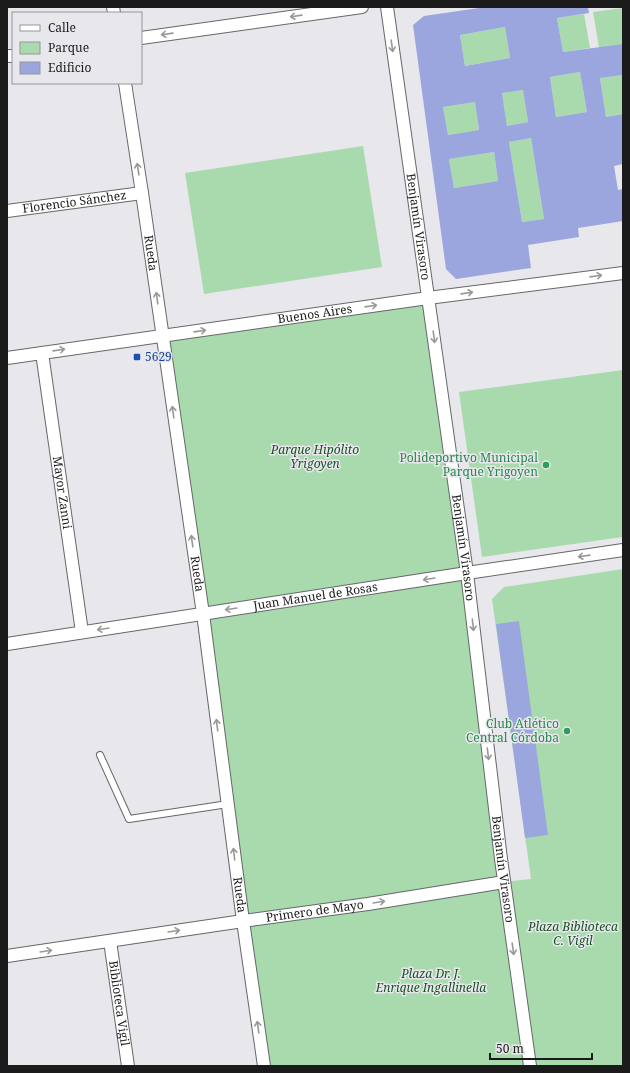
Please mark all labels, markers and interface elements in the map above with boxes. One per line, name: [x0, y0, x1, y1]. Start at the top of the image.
legend: [12, 12, 142, 84]
one-way arrow: [290, 12, 303, 20]
text: Calle: [48, 19, 76, 36]
one-way arrow: [161, 30, 174, 38]
text: Parque: [48, 39, 89, 56]
one-way arrow: [388, 39, 396, 52]
text: Edificio: [48, 59, 91, 76]
one-way arrow: [134, 163, 142, 176]
street label: Benjamín Virasoro: [403, 172, 435, 281]
street label: Florencio Sánchez: [21, 186, 127, 217]
street label: Rueda: [140, 234, 162, 272]
one-way arrow: [589, 272, 602, 280]
one-way arrow: [460, 289, 473, 297]
one-way arrow: [153, 292, 161, 305]
street label: Buenos Aires: [277, 300, 353, 327]
one-way arrow: [364, 302, 377, 310]
one-way arrow: [194, 327, 207, 335]
one-way arrow: [430, 330, 438, 343]
one-way arrow: [53, 346, 66, 354]
place label: 5629: [145, 348, 172, 365]
marker: 5629: [132, 352, 142, 362]
one-way arrow: [169, 406, 177, 419]
park label: Parque Hipólito Yrigoyen: [270, 441, 359, 472]
place label: Polideportivo Municipal Parque Yrigoyen: [399, 449, 538, 480]
street label: Mayor Zanni: [49, 455, 76, 530]
marker: Polideportivo Municipal Parque Yrigoyen: [541, 460, 551, 470]
street label: Benjamín Virasoro: [448, 493, 479, 602]
one-way arrow: [188, 535, 196, 548]
one-way arrow: [578, 552, 591, 560]
street label: Rueda: [187, 555, 209, 593]
one-way arrow: [423, 575, 436, 583]
street label: Juan Manuel de Rosas: [251, 578, 379, 614]
one-way arrow: [225, 605, 238, 613]
one-way arrow: [470, 618, 477, 631]
one-way arrow: [97, 625, 110, 633]
place label: Club Atlético Central Córdoba: [466, 715, 559, 746]
one-way arrow: [213, 719, 221, 732]
marker: Club Atlético Central Córdoba: [562, 726, 572, 736]
one-way arrow: [485, 747, 492, 760]
street label: Benjamín Virasoro: [488, 815, 519, 924]
one-way arrow: [230, 848, 238, 861]
street label: Rueda: [229, 876, 251, 914]
street label: Primero de Mayo: [265, 896, 365, 926]
one-way arrow: [372, 898, 385, 906]
park label: Plaza Biblioteca C. Vigil: [527, 918, 618, 949]
one-way arrow: [167, 927, 180, 935]
one-way arrow: [509, 942, 517, 955]
one-way arrow: [39, 947, 52, 955]
street label: Biblioteca Vigil: [105, 959, 134, 1047]
park label: Plaza Dr. J. Enrique Ingallinella: [375, 965, 486, 996]
one-way arrow: [254, 1021, 262, 1034]
scale bar: [490, 1035, 592, 1061]
text: 50 m: [496, 1040, 524, 1057]

